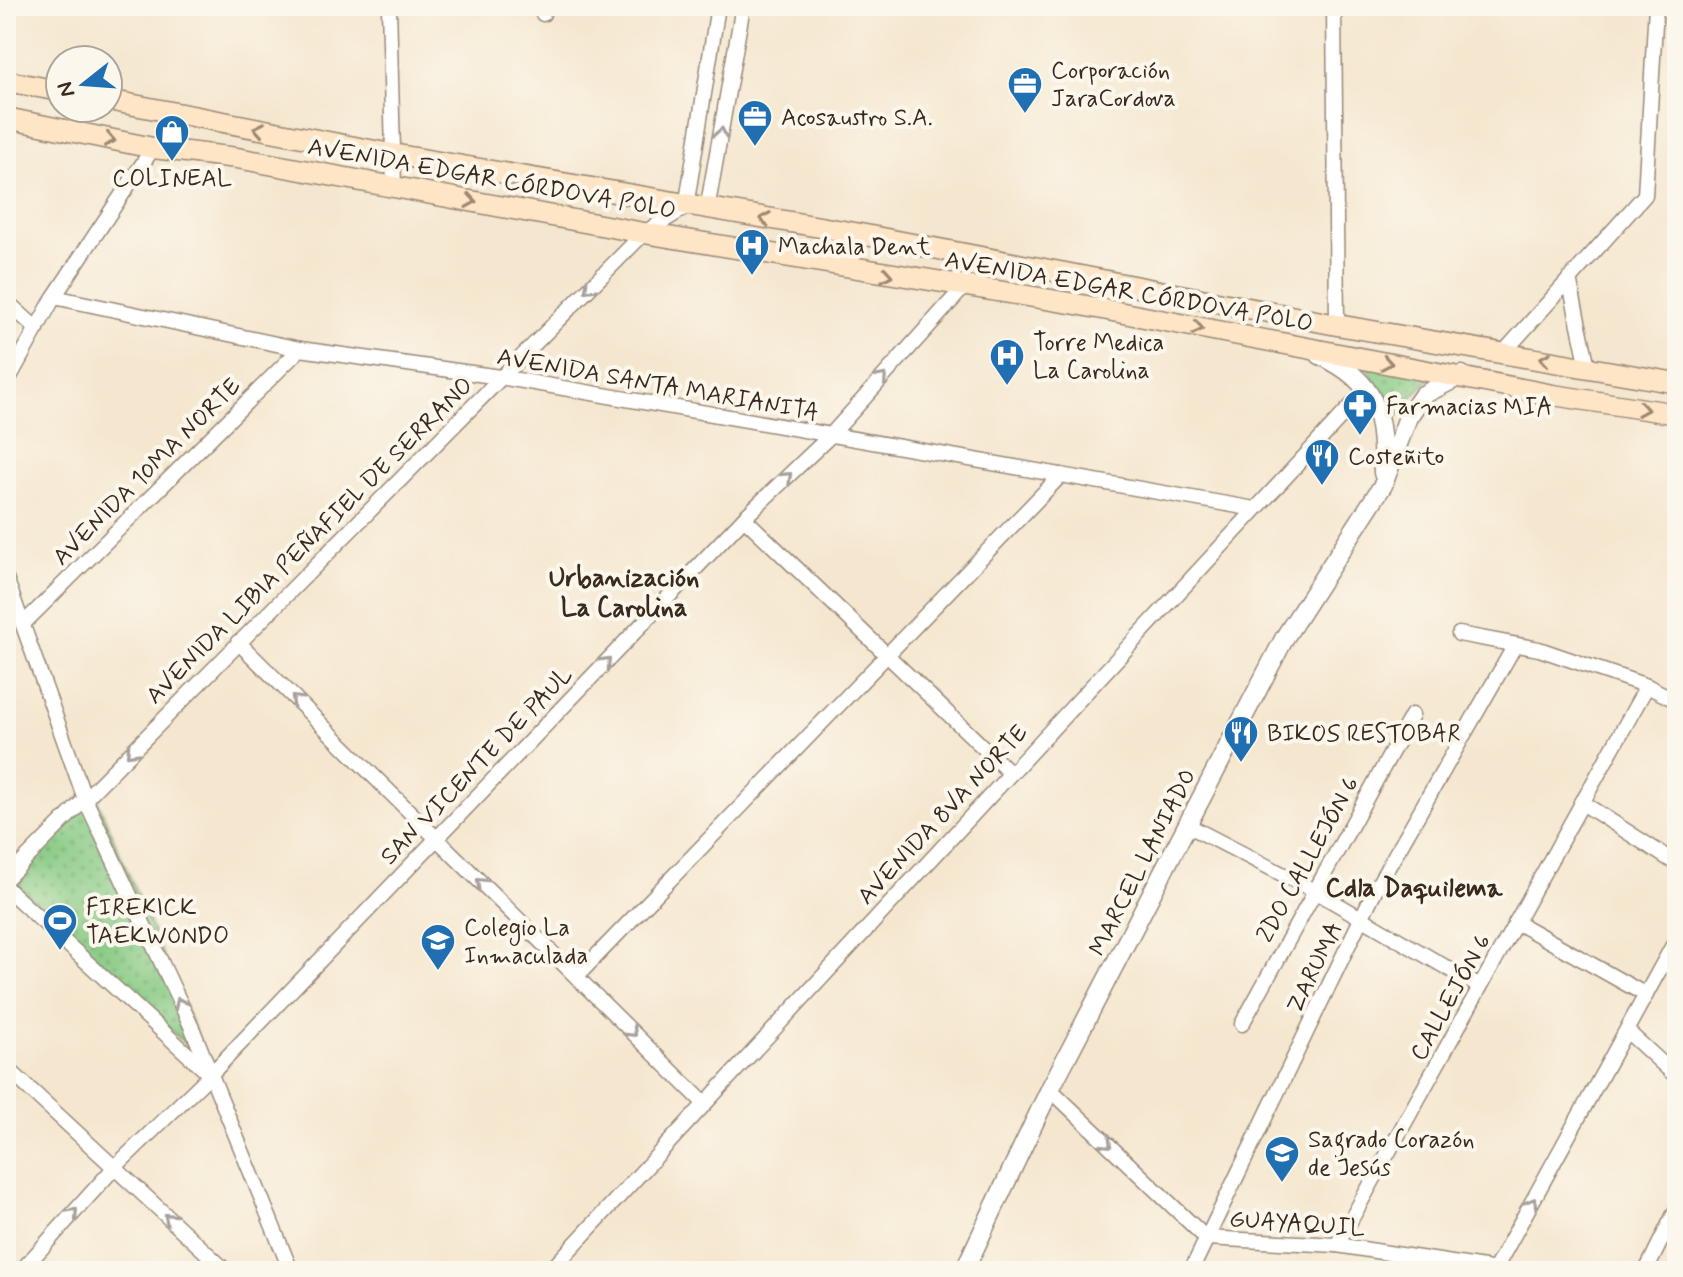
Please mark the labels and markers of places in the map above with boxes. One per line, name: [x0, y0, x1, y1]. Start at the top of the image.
place label: Corporación JaraCordova: [1051, 56, 1176, 115]
office icon: Corporación JaraCordova: [1006, 65, 1044, 115]
office icon: Acosaustro S.A.: [736, 98, 774, 148]
place label: Acosaustro S.A.: [781, 103, 933, 134]
shop icon: COLINEAL: [153, 113, 191, 163]
place label: COLINEAL: [112, 164, 232, 195]
hospital icon: Machala Dent: [733, 227, 771, 277]
place label: Machala Dent: [778, 232, 931, 263]
place label: Torre Medica La Carolina: [1033, 328, 1164, 387]
hospital icon: Torre Medica La Carolina: [988, 337, 1026, 387]
pharmacy icon: Farmacias MIA: [1341, 387, 1379, 437]
place label: Farmacias MIA: [1386, 392, 1553, 423]
restaurant icon: Costeñito: [1303, 437, 1341, 487]
place label: Costeñito: [1348, 442, 1444, 473]
restaurant icon: BIKOS RESTOBAR: [1222, 714, 1260, 764]
place label: BIKOS RESTOBAR: [1267, 719, 1460, 750]
place label: FIREKICK TAEKWONDO: [86, 893, 229, 952]
sports icon: FIREKICK TAEKWONDO: [41, 902, 79, 952]
place label: Colegio La Inmaculada: [464, 913, 588, 972]
school or university icon: Colegio La Inmaculada: [419, 922, 457, 972]
place label: Sagrado Corazón de Jesús: [1308, 1125, 1475, 1184]
school or university icon: Sagrado Corazón de Jesús: [1263, 1134, 1301, 1184]

